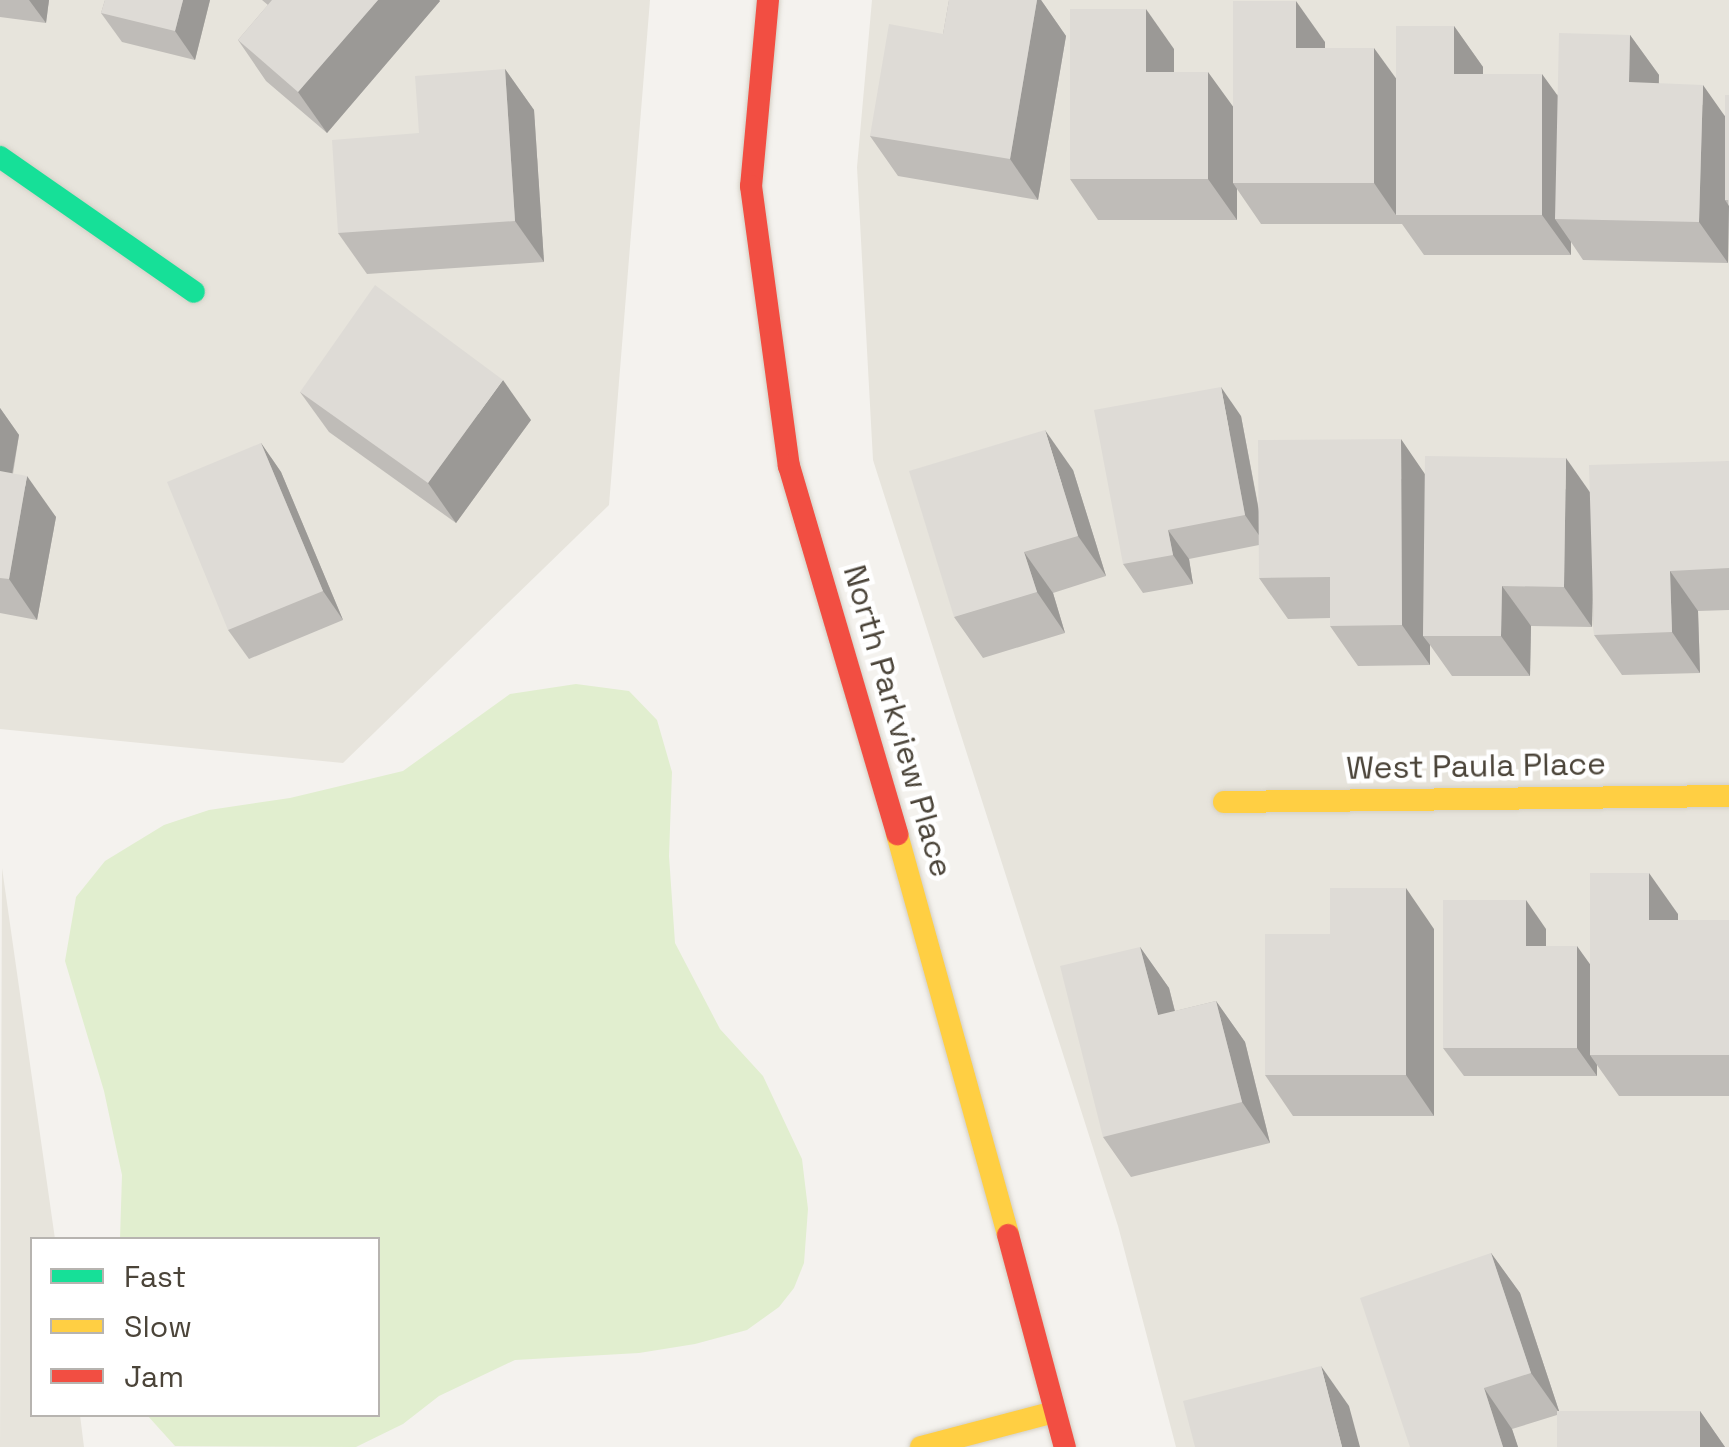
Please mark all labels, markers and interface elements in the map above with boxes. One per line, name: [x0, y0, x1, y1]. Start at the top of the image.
street label: North Parkview Place: [835, 561, 961, 881]
street label: West Paula Place: [1346, 745, 1606, 787]
legend: [30, 1237, 380, 1417]
text: Fast: [124, 1257, 186, 1296]
text: Slow: [124, 1307, 192, 1346]
text: Jam: [124, 1357, 184, 1396]

